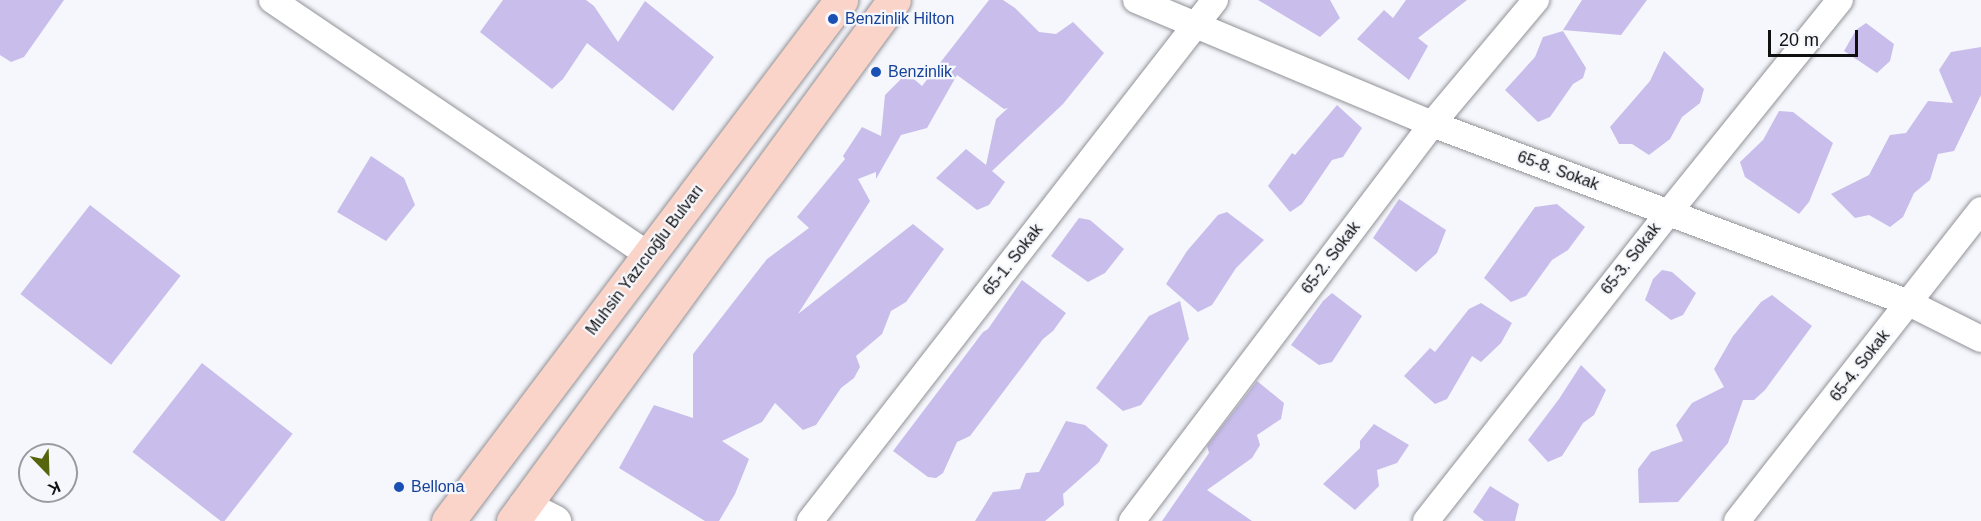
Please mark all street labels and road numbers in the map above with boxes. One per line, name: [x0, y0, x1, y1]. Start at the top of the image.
street label: 65-8. Sokak: [1515, 147, 1601, 195]
street label: Muhsin Yazıcıoğlu Bulvarı: [582, 181, 708, 339]
street label: 65-2. Sokak: [1298, 218, 1364, 298]
street label: 65-3. Sokak: [1597, 219, 1665, 299]
street label: 65-1. Sokak: [979, 220, 1047, 300]
street label: 65-4. Sokak: [1826, 326, 1894, 406]

